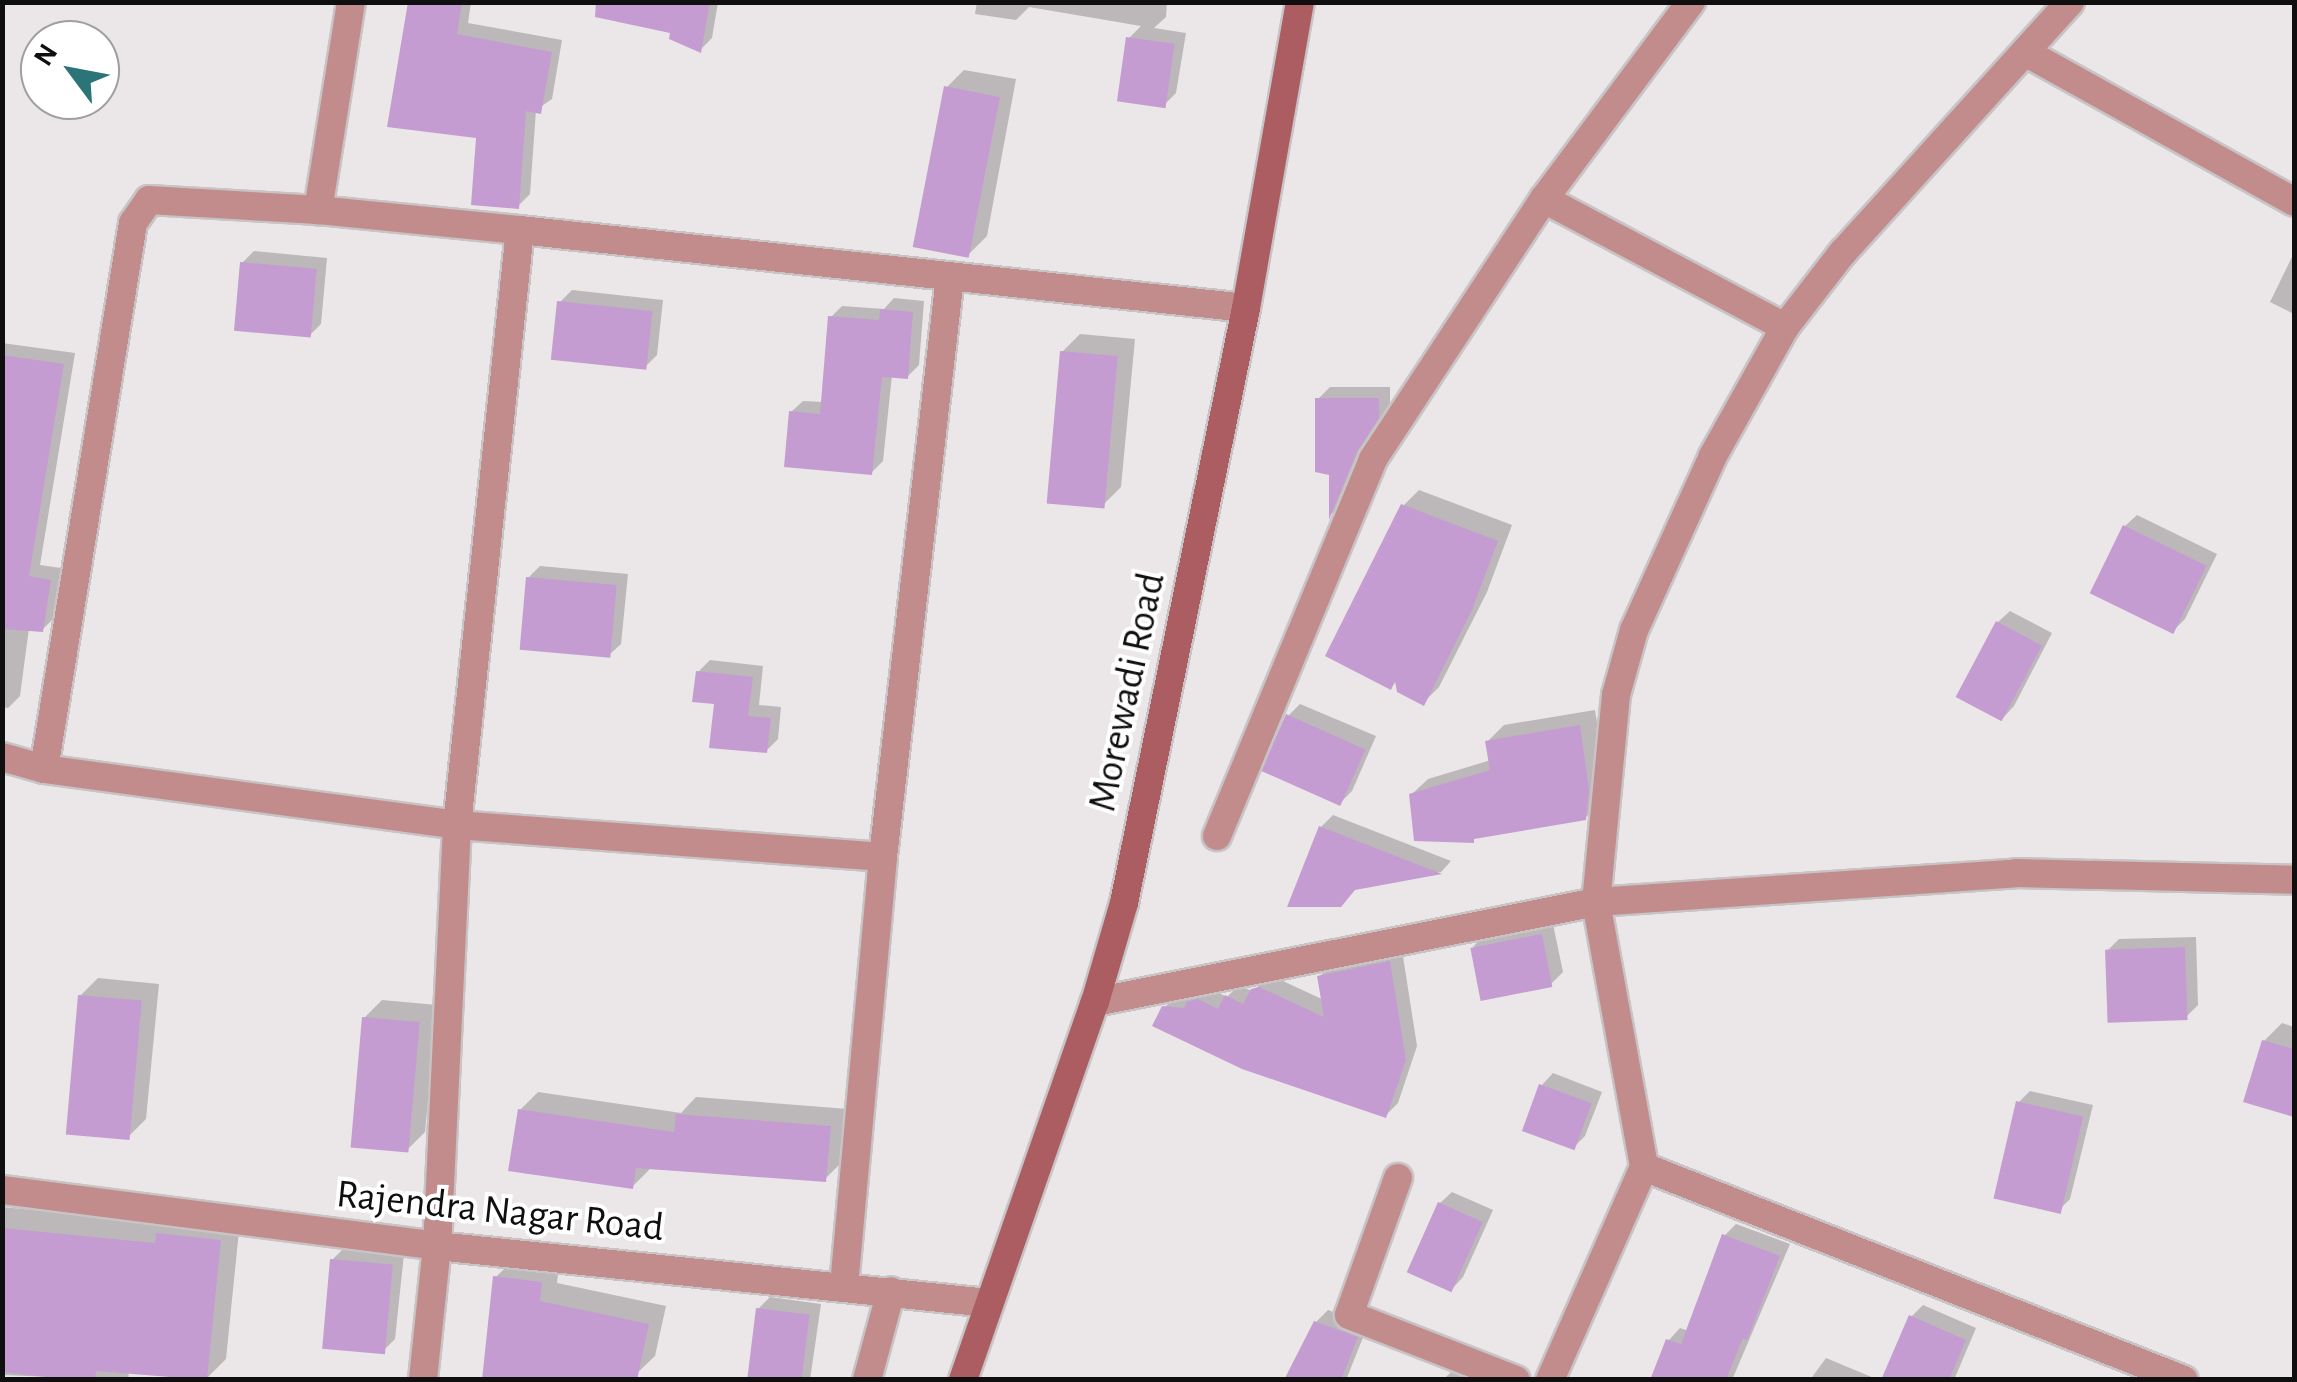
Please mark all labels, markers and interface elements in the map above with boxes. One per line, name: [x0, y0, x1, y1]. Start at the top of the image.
north arrow: [20, 20, 120, 120]
text: N: [29, 39, 63, 71]
street label: Morewadi Road: [1078, 568, 1176, 816]
street label: Rajendra Nagar Road: [334, 1170, 666, 1252]

